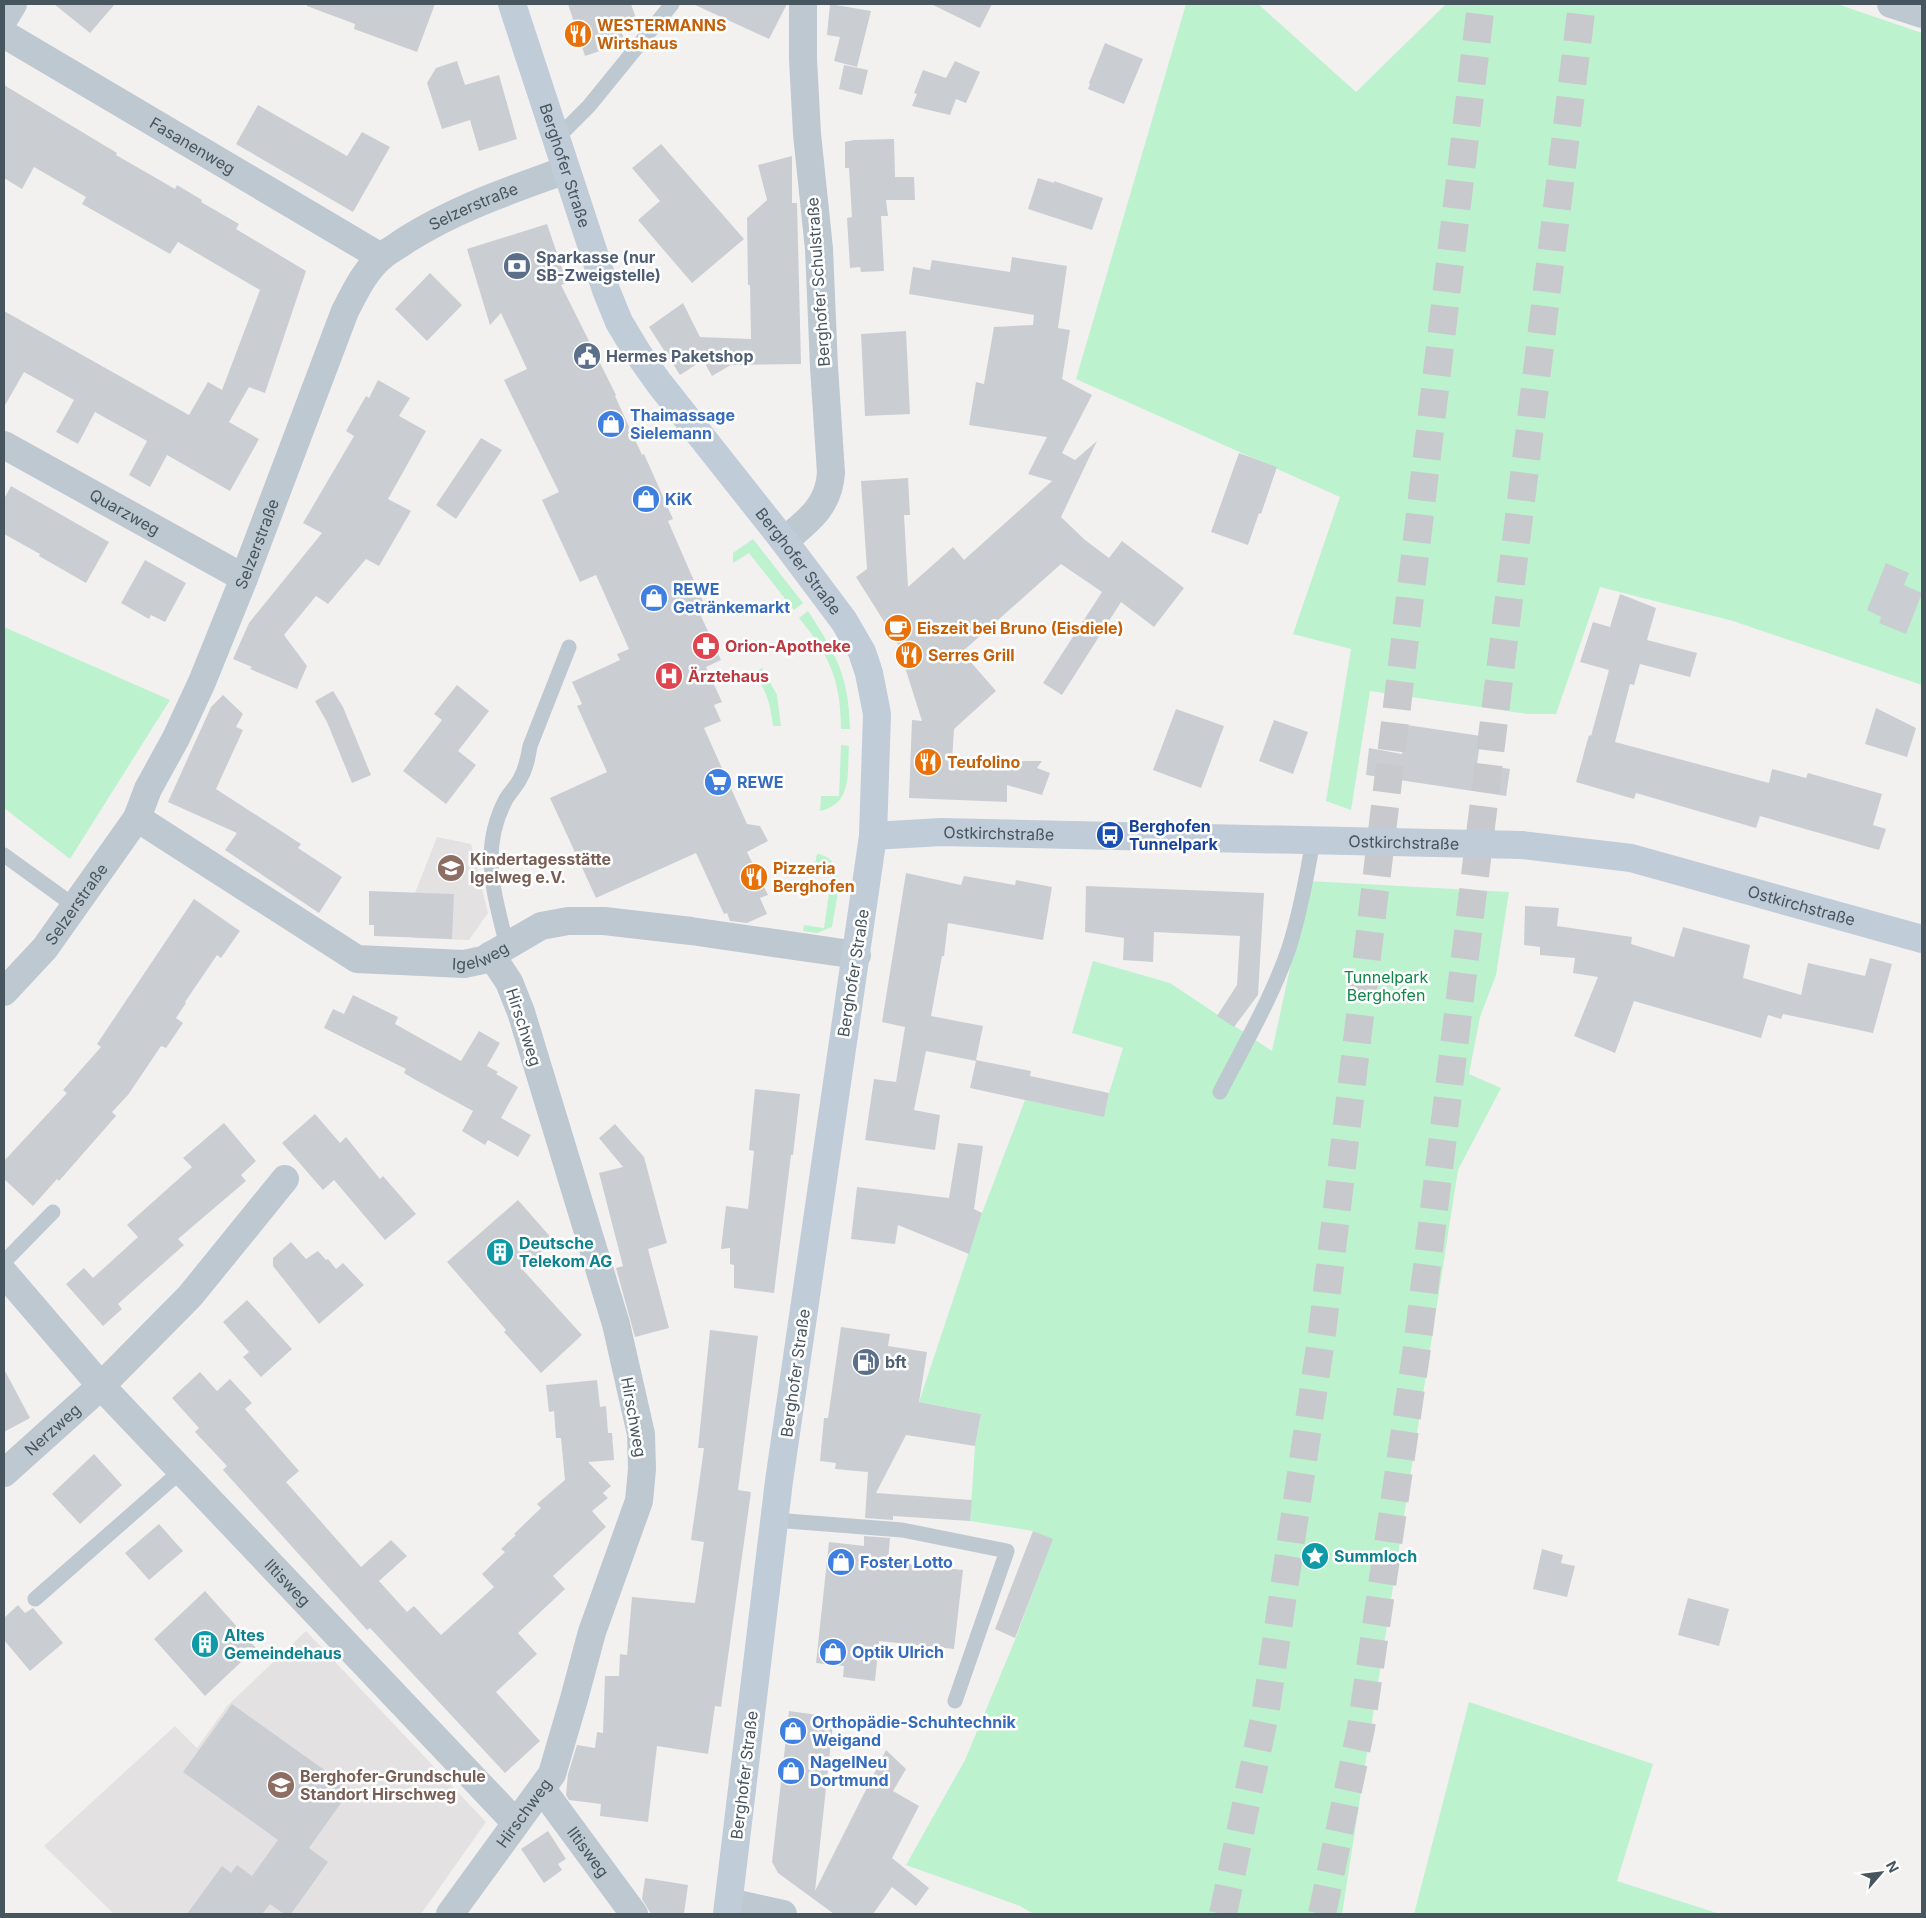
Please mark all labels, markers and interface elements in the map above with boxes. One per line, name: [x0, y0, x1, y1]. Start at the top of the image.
place label: WESTERMANNS Wirtshaus: [597, 15, 726, 53]
restaurant icon: WESTERMANNS Wirtshaus: [563, 19, 593, 49]
street label: Berghofer Straße: [535, 101, 595, 230]
street label: Fasanenweg: [146, 113, 239, 178]
street label: Selzerstraße: [425, 178, 521, 235]
street label: Berghofer Schulstraße: [802, 197, 834, 367]
place label: Sparkasse (nur SB-Zweigstelle): [536, 247, 661, 285]
bank icon: Sparkasse (nur SB-Zweigstelle): [502, 251, 532, 281]
public building icon: Hermes Paketshop: [572, 341, 602, 371]
place label: Hermes Paketshop: [606, 346, 753, 366]
place label: Thaimassage Sielemann: [630, 405, 735, 443]
shop icon: Thaimassage Sielemann: [596, 409, 626, 439]
street label: Quarzweg: [86, 484, 163, 539]
shop icon: KiK: [631, 484, 661, 514]
place label: KiK: [665, 489, 693, 509]
street label: Selzerstraße: [231, 496, 283, 592]
street label: Berghofer Straße: [751, 504, 846, 619]
place label: REWE Getränkemarkt: [673, 579, 790, 617]
shop icon: REWE Getränkemarkt: [639, 583, 669, 613]
cafe icon: Eiszeit bei Bruno (Eisdiele): [883, 613, 913, 643]
place label: Eiszeit bei Bruno (Eisdiele): [917, 618, 1123, 638]
pharmacy icon: Orion-Apotheke: [691, 631, 721, 661]
place label: Orion-Apotheke: [725, 636, 851, 656]
restaurant icon: Serres Grill: [894, 640, 924, 670]
place label: Serres Grill: [928, 645, 1015, 665]
hospital icon: Ärztehaus: [654, 661, 684, 691]
place label: Ärztehaus: [688, 666, 769, 686]
restaurant icon: Teufolino: [913, 747, 943, 777]
place label: Teufolino: [947, 752, 1020, 772]
supermarket icon: REWE: [703, 767, 733, 797]
place label: REWE: [737, 772, 784, 792]
place label: Berghofen Tunnelpark: [1129, 816, 1219, 854]
bus stop icon: Berghofen Tunnelpark: [1095, 820, 1125, 850]
street label: Ostkirchstraße: [943, 822, 1054, 845]
street label: Ostkirchstraße: [1348, 831, 1459, 854]
place label: Kindertagesstätte Igelweg e.V.: [470, 849, 611, 887]
school or university icon: Kindertagesstätte Igelweg e.V.: [436, 853, 466, 883]
place label: Pizzeria Berghofen: [773, 858, 855, 896]
street label: Selzerstraße: [40, 859, 112, 949]
restaurant icon: Pizzeria Berghofen: [739, 862, 769, 892]
street label: Ostkirchstraße: [1745, 881, 1858, 930]
street label: Berghofer Straße: [833, 908, 873, 1038]
street label: Igelweg: [451, 937, 512, 974]
park label: Tunnelpark Berghofen: [1344, 967, 1429, 1005]
street label: Hirschweg: [502, 985, 546, 1069]
place label: Deutsche Telekom AG: [519, 1233, 612, 1271]
building icon: Deutsche Telekom AG: [485, 1237, 515, 1267]
street label: Berghofer Straße: [776, 1308, 814, 1438]
fuel station icon: bft: [851, 1347, 881, 1377]
place label: bft: [885, 1352, 907, 1372]
street label: Hirschweg: [617, 1375, 651, 1459]
street label: Nerzweg: [20, 1399, 84, 1460]
place icon: Summloch: [1300, 1541, 1330, 1571]
place label: Summloch: [1334, 1546, 1417, 1566]
shop icon: Foster Lotto: [826, 1547, 856, 1577]
place label: Foster Lotto: [860, 1552, 953, 1572]
street label: Iltisweg: [260, 1555, 315, 1610]
place label: Altes Gemeindehaus: [224, 1625, 342, 1663]
building icon: Altes Gemeindehaus: [190, 1629, 220, 1659]
shop icon: Optik Ulrich: [818, 1637, 848, 1667]
place label: Optik Ulrich: [852, 1642, 944, 1662]
street label: Berghofer Straße: [726, 1710, 762, 1840]
place label: Orthopädie-Schuhtechnik Weigand: [812, 1712, 1016, 1750]
shop icon: Orthopädie-Schuhtechnik Weigand: [778, 1716, 808, 1746]
place label: NagelNeu Dortmund: [810, 1752, 889, 1790]
shop icon: NagelNeu Dortmund: [776, 1756, 806, 1786]
place label: Berghofer-Grundschule Standort Hirschweg: [300, 1766, 486, 1804]
school or university icon: Berghofer-Grundschule Standort Hirschweg: [266, 1770, 296, 1800]
street label: Hirschweg: [492, 1774, 555, 1852]
street label: Iltisweg: [563, 1823, 613, 1881]
north arrow: [1856, 1848, 1906, 1898]
text: N: [1883, 1858, 1903, 1875]

